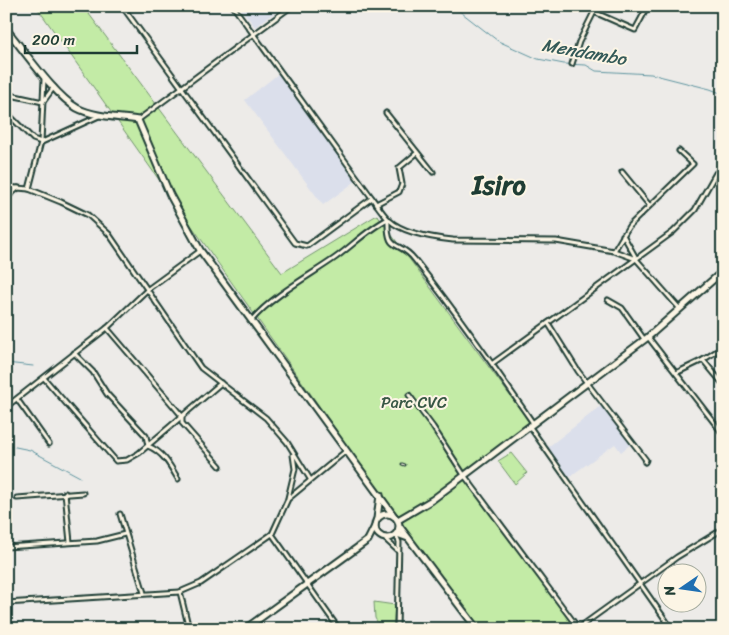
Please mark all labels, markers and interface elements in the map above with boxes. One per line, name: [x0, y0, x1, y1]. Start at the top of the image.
scale bar: [25, 22, 138, 54]
text: 200 m: [32, 27, 76, 53]
water label: Mendambo: [539, 29, 630, 75]
district label: Isiro: [470, 162, 526, 208]
park label: Parc CVC: [381, 388, 447, 417]
north arrow: [656, 562, 706, 612]
text: N: [656, 583, 683, 599]

